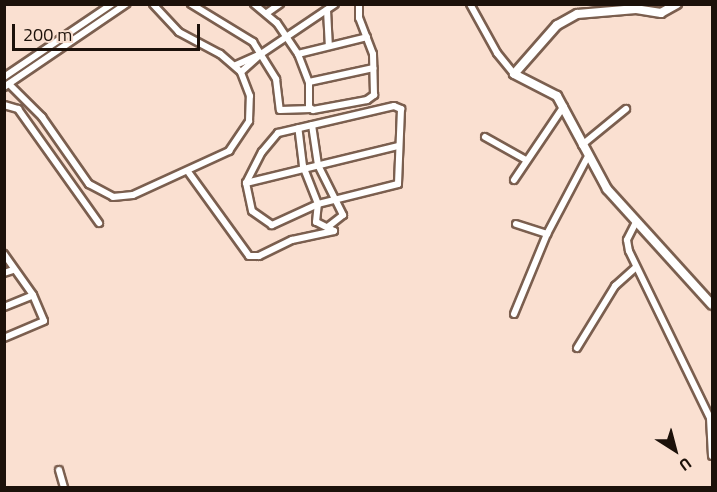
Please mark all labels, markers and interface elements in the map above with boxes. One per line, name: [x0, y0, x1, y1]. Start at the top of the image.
scale bar: [15, 12, 202, 50]
text: 200 m: [23, 21, 72, 48]
north arrow: [645, 420, 705, 480]
text: U: [674, 452, 697, 477]

